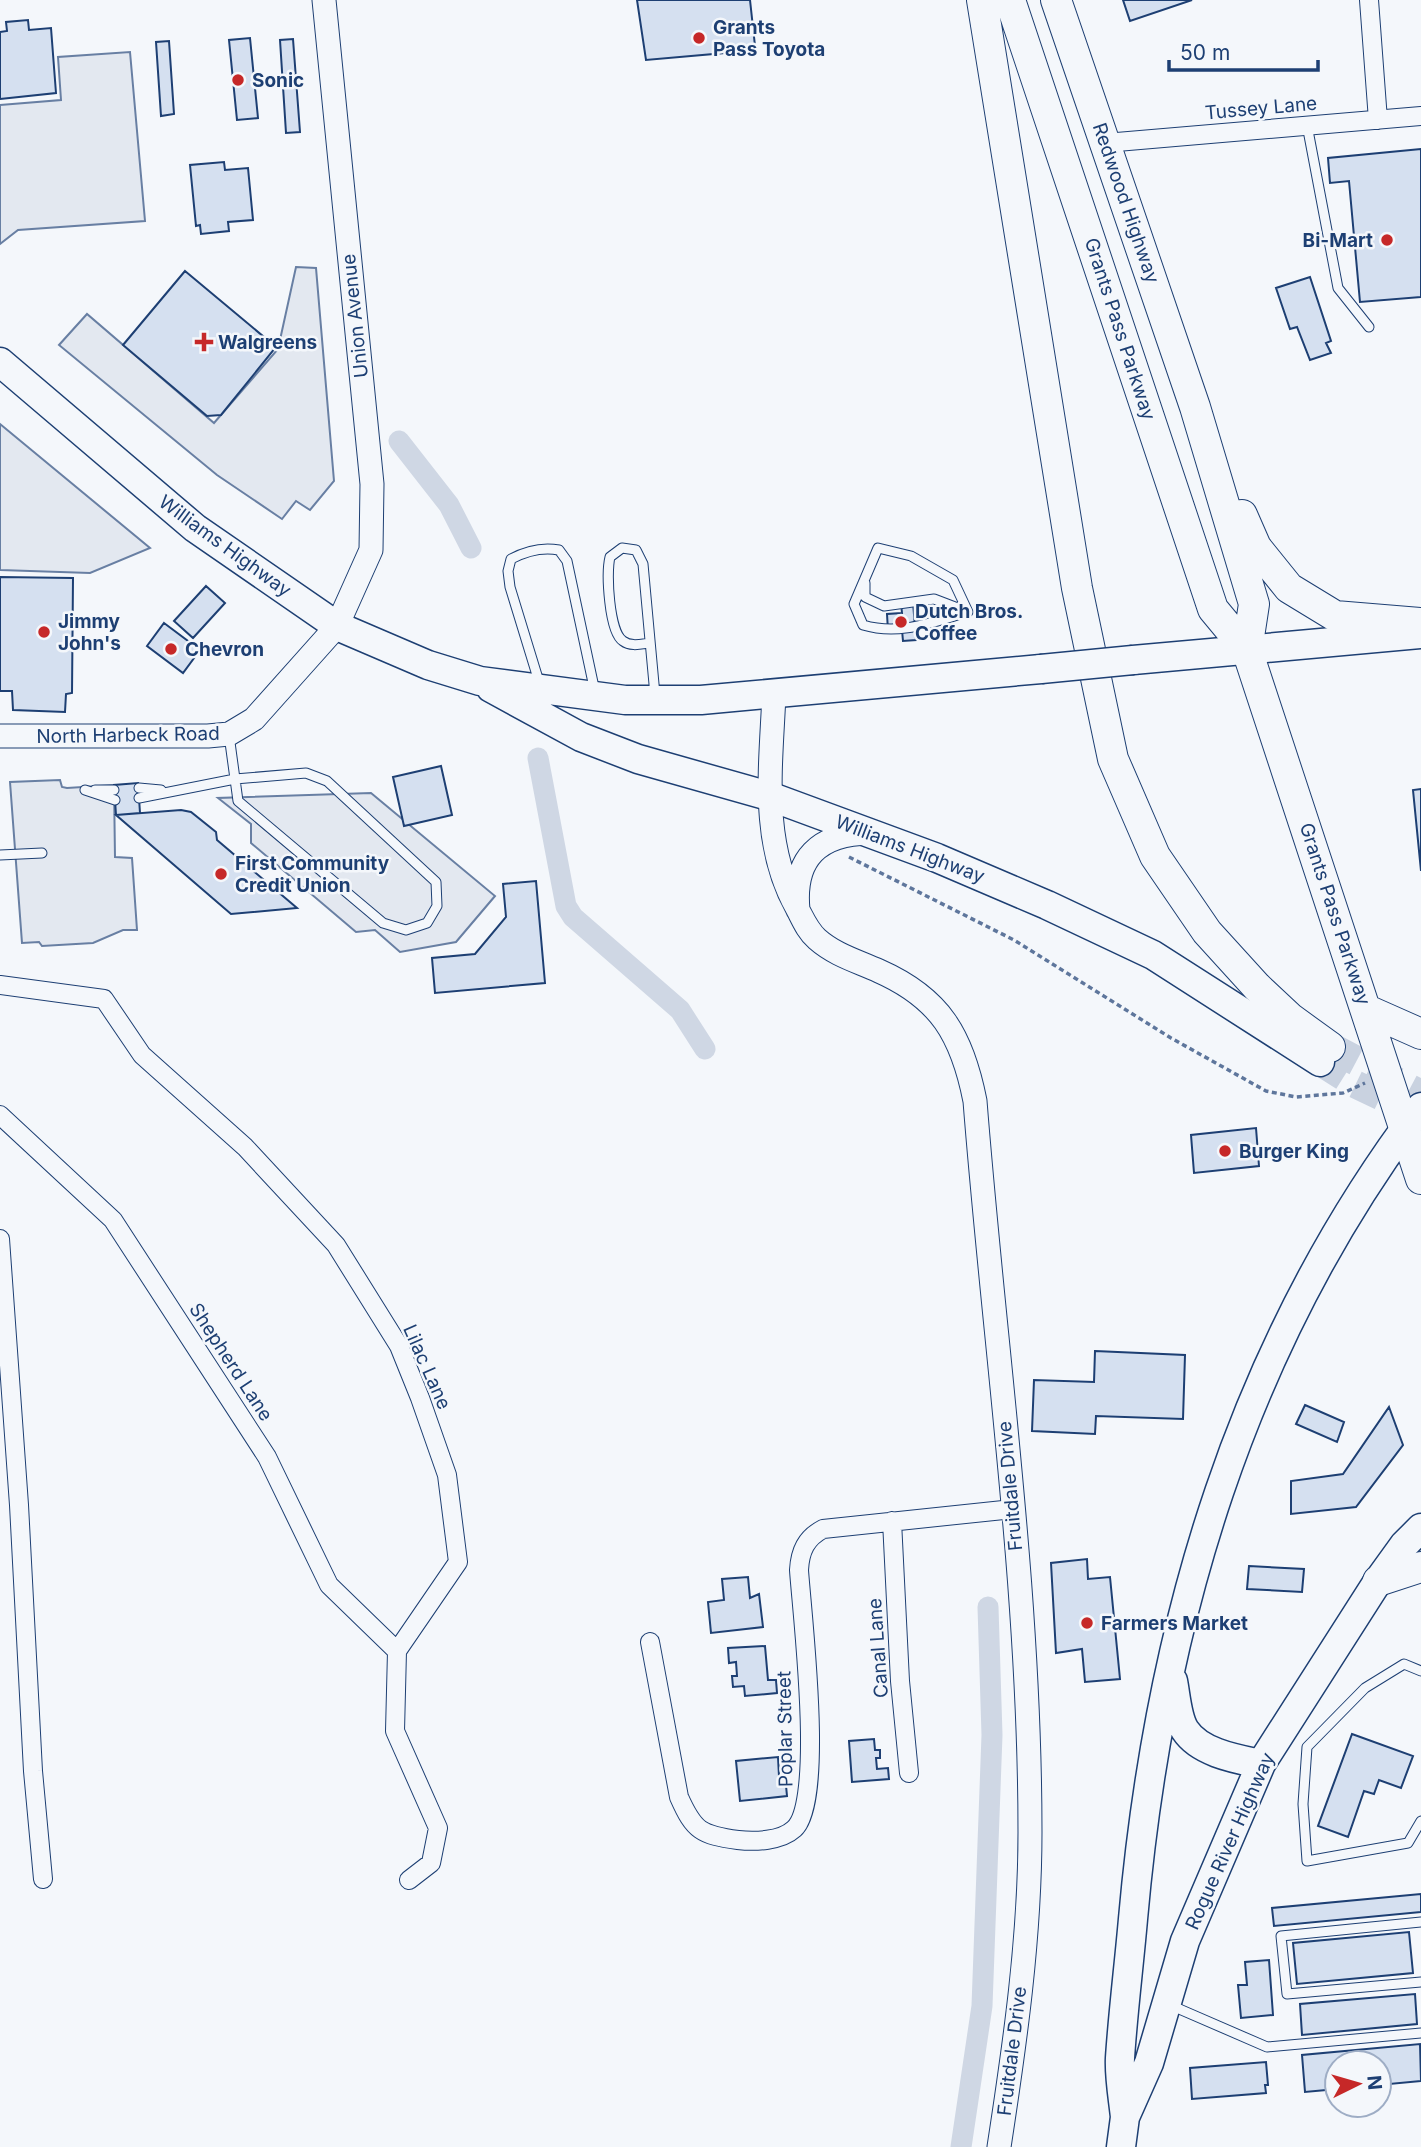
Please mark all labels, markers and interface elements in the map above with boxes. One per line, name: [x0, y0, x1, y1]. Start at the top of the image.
place label: Grants Pass Toyota: [713, 16, 825, 61]
scale bar: [1169, 28, 1318, 72]
marker: Grants Pass Toyota: [691, 30, 707, 46]
text: 50 m: [1180, 40, 1230, 65]
place label: Sonic: [252, 69, 304, 92]
marker: Sonic: [230, 72, 246, 88]
street label: Tussey Lane: [1204, 92, 1318, 124]
street label: Redwood Highway: [1088, 120, 1164, 286]
place label: Bi-Mart: [1303, 229, 1373, 252]
marker: Bi-Mart: [1379, 232, 1395, 248]
street label: Grants Pass Parkway: [1080, 235, 1160, 423]
street label: Union Avenue: [337, 253, 373, 379]
place label: Walgreens: [218, 331, 317, 354]
marker: Walgreens: [196, 334, 212, 350]
street label: Williams Highway: [154, 490, 296, 602]
place label: Dutch Bros. Coffee: [915, 600, 1023, 645]
place label: Jimmy John's: [58, 610, 121, 655]
marker: Dutch Bros. Coffee: [893, 614, 909, 630]
marker: Jimmy John's: [36, 624, 52, 640]
place label: Chevron: [185, 638, 264, 661]
marker: Chevron: [163, 641, 179, 657]
street label: North Harbeck Road: [36, 722, 220, 748]
street label: Williams Highway: [832, 810, 988, 888]
street label: Grants Pass Parkway: [1295, 820, 1375, 1008]
place label: First Community Credit Union: [235, 852, 390, 897]
marker: First Community Credit Union: [213, 866, 229, 882]
place label: Burger King: [1239, 1140, 1349, 1163]
marker: Burger King: [1217, 1143, 1233, 1159]
street label: Shepherd Lane: [184, 1299, 278, 1425]
street label: Lilac Lane: [398, 1321, 456, 1413]
street label: Fruitdale Drive: [993, 1420, 1027, 1552]
street label: Canal Lane: [863, 1597, 893, 1699]
place label: Farmers Market: [1101, 1612, 1248, 1635]
marker: Farmers Market: [1079, 1615, 1095, 1631]
street label: Poplar Street: [772, 1671, 798, 1787]
street label: Rogue River Highway: [1181, 1749, 1280, 1933]
street label: Fruitdale Drive: [993, 1985, 1031, 2117]
north arrow: [1323, 2049, 1393, 2119]
text: N: [1362, 2074, 1387, 2091]

